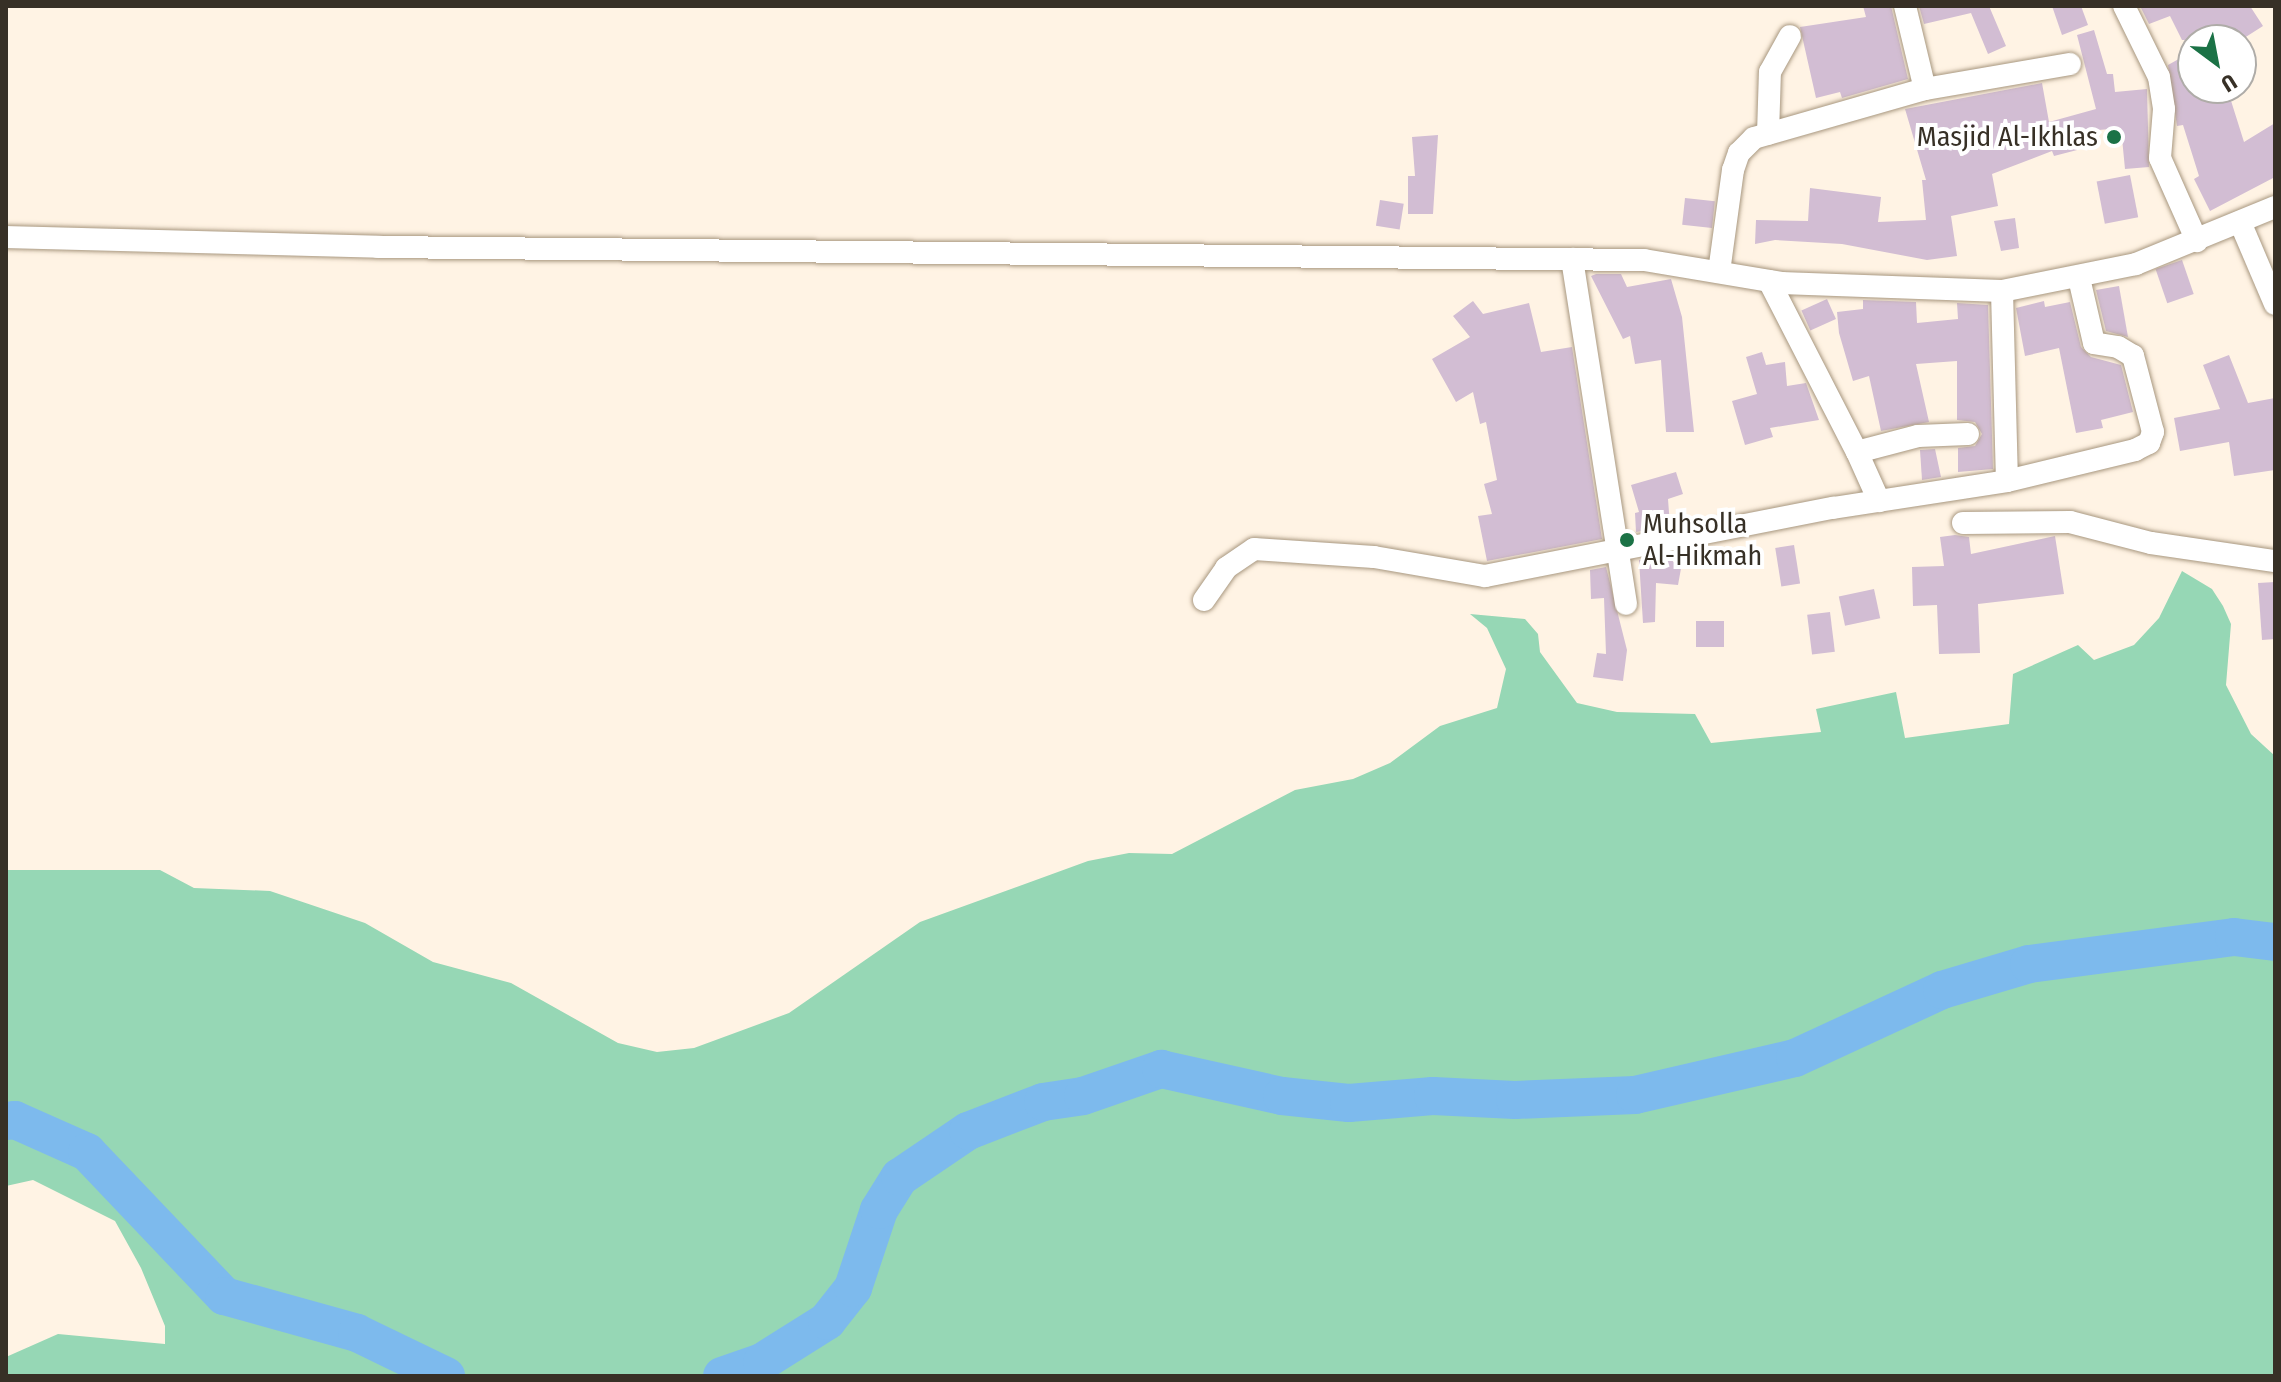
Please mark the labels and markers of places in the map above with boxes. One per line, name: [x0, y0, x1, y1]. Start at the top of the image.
place label: Masjid Al-Ikhlas: [1917, 120, 2098, 154]
marker: Masjid Al-Ikhlas: [2105, 128, 2123, 146]
place label: Muhsolla Al-Hikmah: [1643, 507, 1762, 573]
marker: Muhsolla Al-Hikmah: [1618, 531, 1636, 549]

